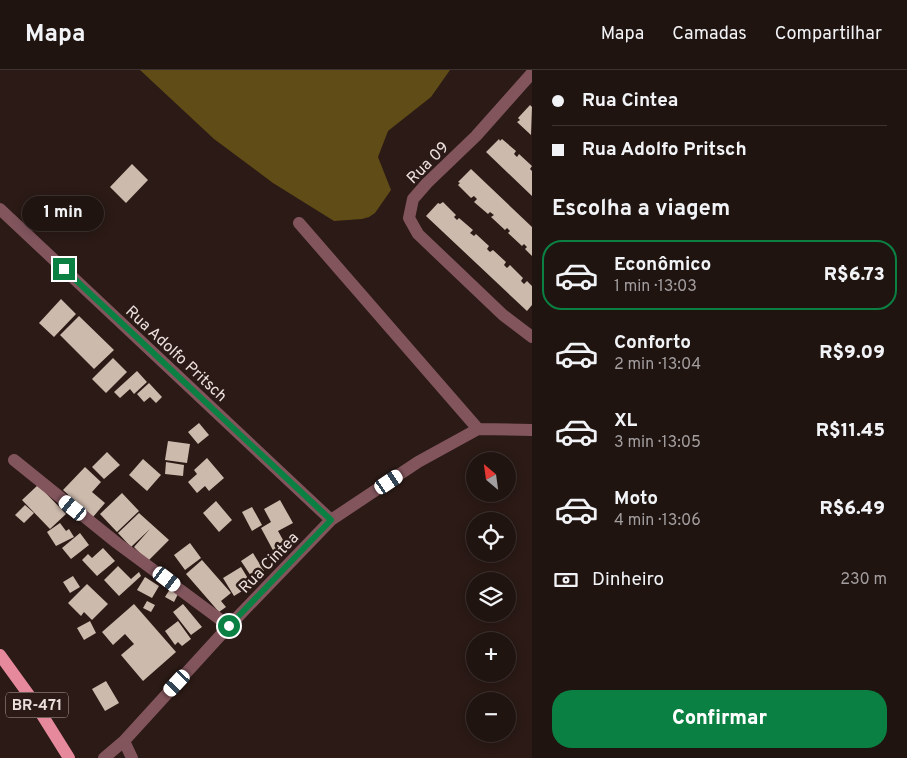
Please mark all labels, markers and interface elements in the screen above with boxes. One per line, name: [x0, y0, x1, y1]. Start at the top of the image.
text: Mapa: [25, 20, 85, 50]
text: Mapa: [601, 23, 644, 46]
text: Camadas: [672, 23, 747, 46]
text: Compartilhar: [775, 23, 882, 46]
text: Rua Cintea: [582, 89, 678, 113]
street label: Rua 09: [403, 138, 454, 189]
text: Rua Adolfo Pritsch: [582, 138, 747, 162]
callout: 1 min: [23, 196, 105, 232]
text: Escolha a viagem: [552, 196, 730, 223]
text: 1 min: [43, 203, 83, 223]
icon: car: [554, 253, 599, 298]
text: Econômico: [614, 253, 711, 277]
route end: [53, 258, 75, 280]
text: R$6.73: [824, 263, 885, 287]
text: 1 min · 13:03: [614, 277, 697, 297]
street label: Rua Adolfo Pritsch: [121, 302, 231, 407]
icon: car: [554, 331, 599, 376]
text: Conforto: [614, 331, 691, 355]
text: R$9.09: [819, 341, 885, 365]
text: 2 min · 13:04: [614, 355, 701, 375]
icon: car: [554, 409, 599, 454]
text: XL: [614, 409, 637, 433]
text: R$11.45: [816, 419, 885, 443]
text: 3 min · 13:05: [614, 433, 701, 453]
north arrow: [466, 452, 516, 502]
map controls: [466, 452, 516, 742]
car: [372, 467, 405, 497]
icon: car: [554, 487, 599, 532]
text: Moto: [614, 487, 658, 511]
car: [56, 493, 89, 523]
text: R$6.49: [819, 497, 885, 521]
text: 4 min · 13:06: [614, 511, 701, 531]
button: locate: [466, 512, 516, 562]
street label: Rua Cintea: [235, 528, 304, 598]
car: [150, 564, 183, 594]
icon: cash: [552, 566, 580, 594]
text: Dinheiro: [592, 568, 664, 592]
text: 230 m: [840, 570, 887, 590]
button: layers: [466, 572, 516, 622]
route start: [218, 615, 240, 637]
button: +: [466, 632, 516, 682]
car: [161, 667, 192, 699]
button: Confirmar: [552, 690, 887, 748]
road number: BR-471: [6, 692, 68, 718]
button: −: [466, 692, 516, 742]

